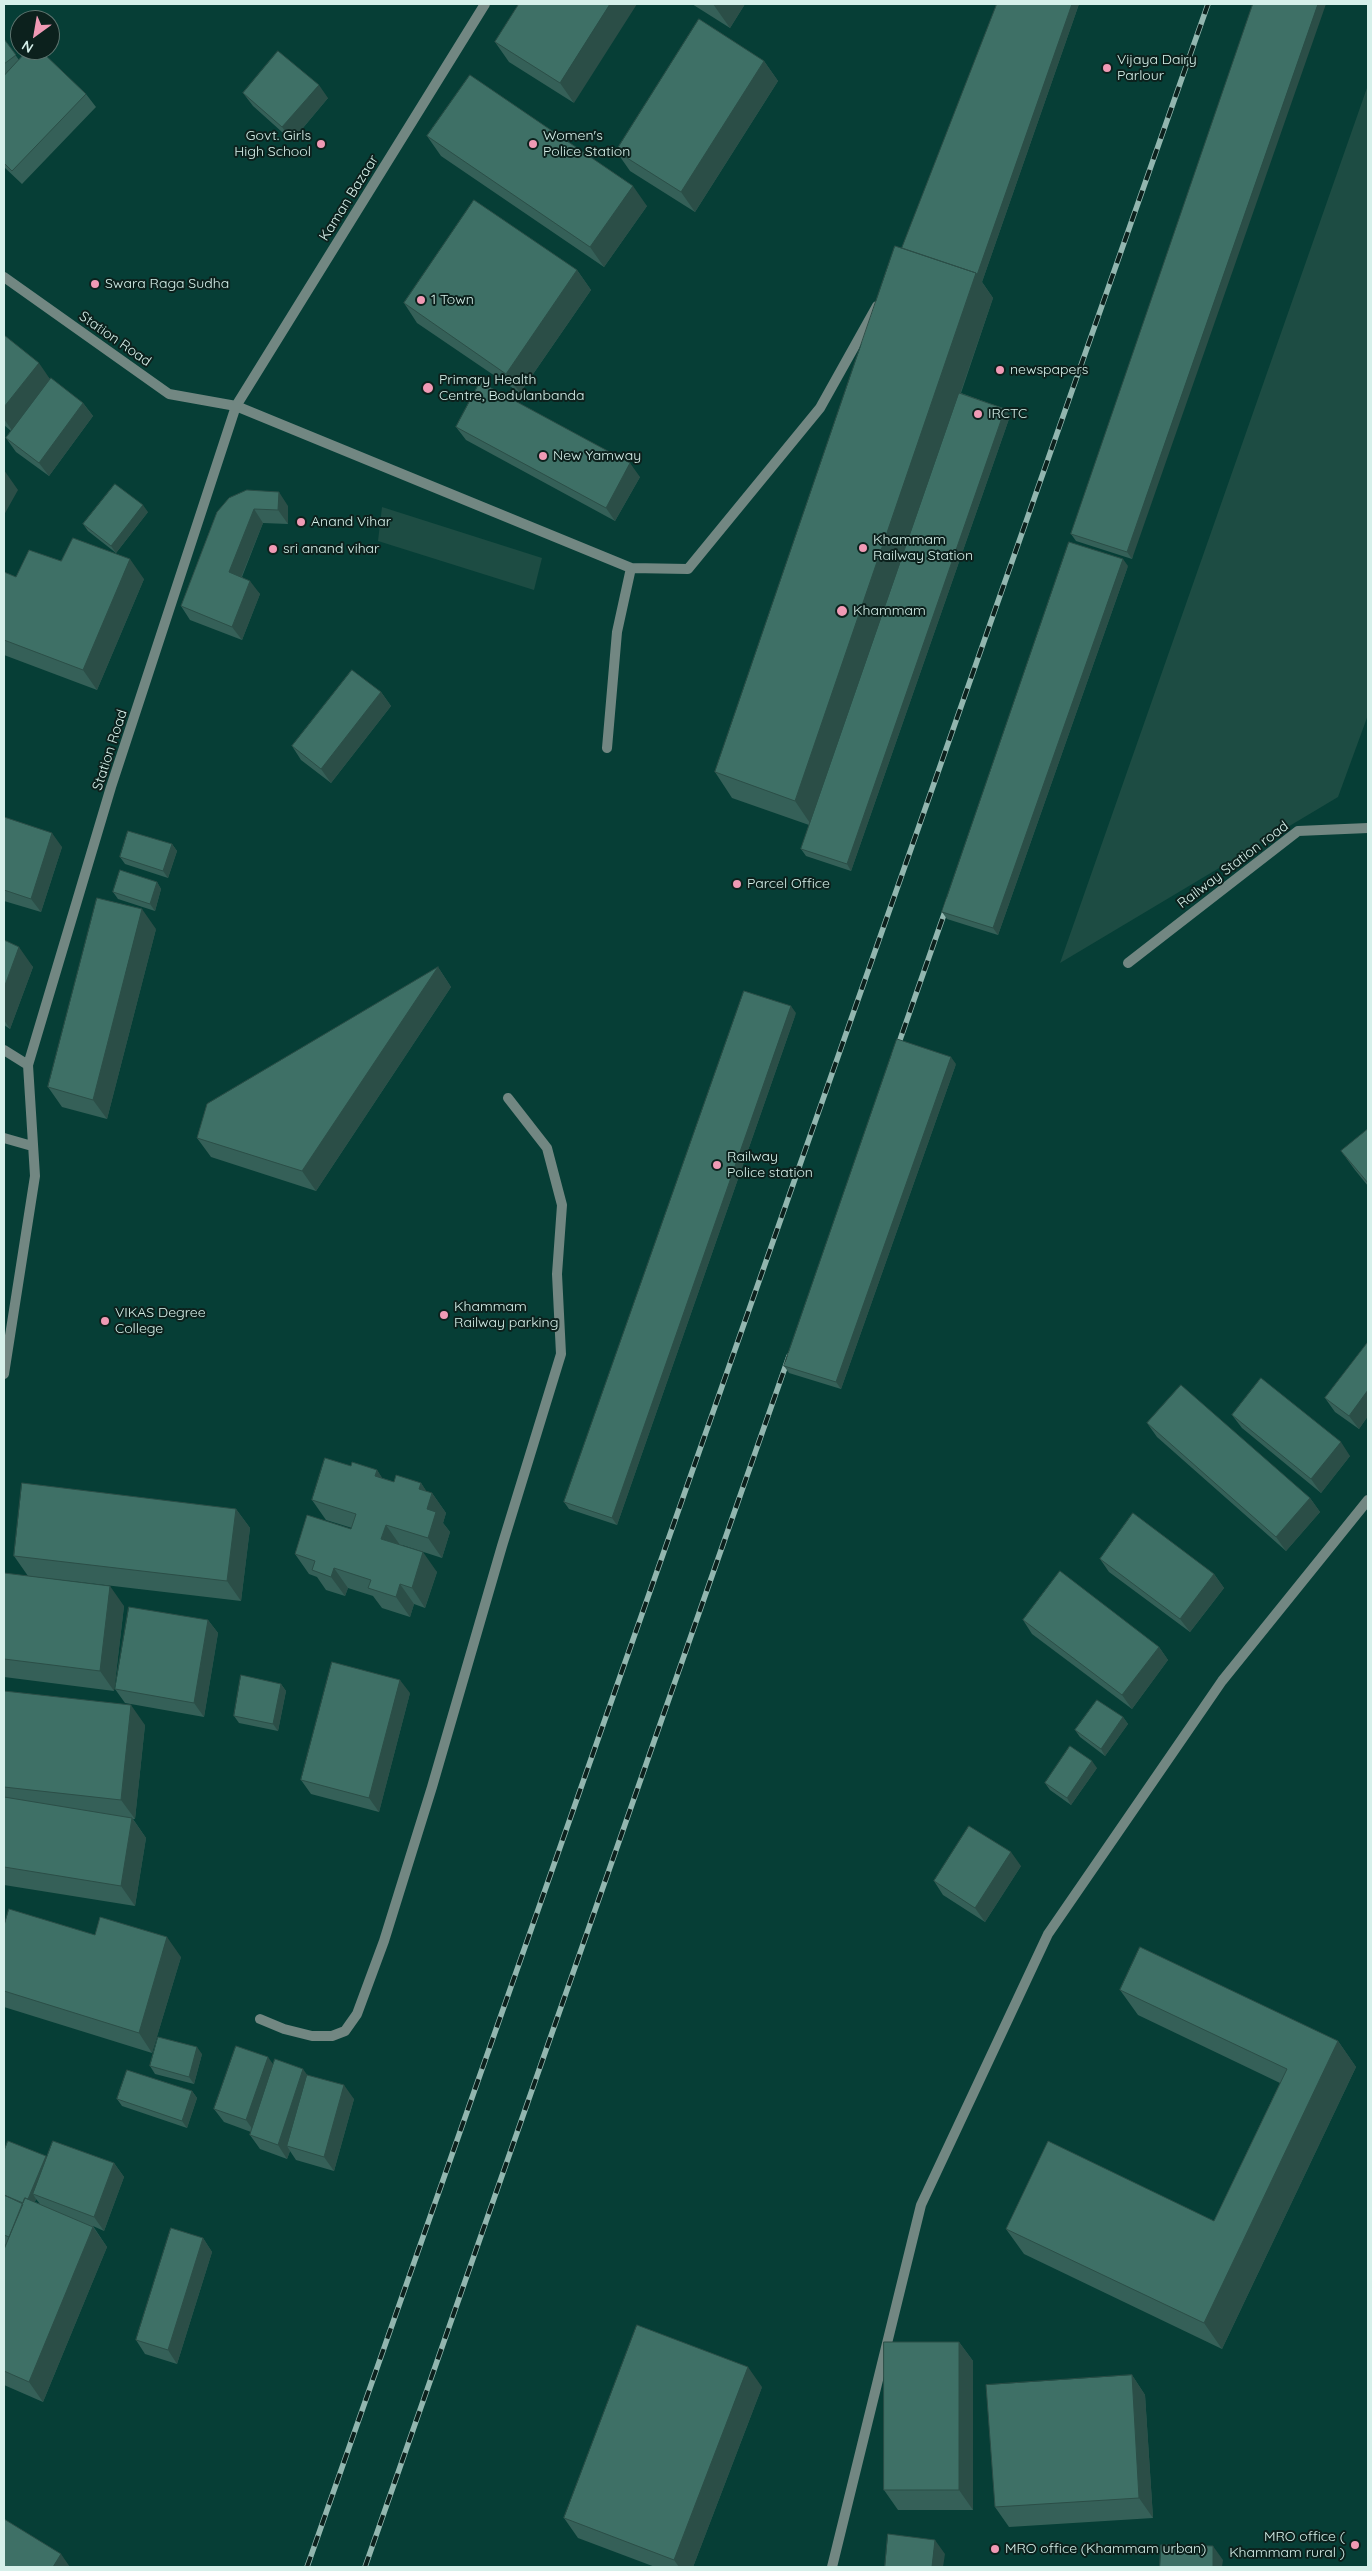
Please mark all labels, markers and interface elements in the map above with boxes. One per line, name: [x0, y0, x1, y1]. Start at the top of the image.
north arrow: [10, 10, 60, 60]
text: N: [18, 37, 37, 57]
place label: Vijaya Dairy Parlour: [1117, 52, 1197, 84]
marker: Vijaya Dairy Parlour: [1101, 62, 1113, 74]
place label: Govt. Girls High School: [234, 128, 311, 160]
place label: Women's Police Station: [543, 128, 630, 160]
marker: Govt. Girls High School: [315, 138, 327, 150]
marker: Women's Police Station: [527, 138, 539, 150]
street label: Kaman Bazaar: [316, 152, 382, 244]
place label: Swara Raga Sudha: [105, 276, 229, 292]
marker: Swara Raga Sudha: [89, 278, 101, 290]
place label: 1 Town: [431, 292, 474, 308]
marker: 1 Town: [415, 294, 427, 306]
street label: Station Road: [76, 308, 154, 370]
place label: newspapers: [1010, 362, 1088, 378]
marker: newspapers: [994, 364, 1006, 376]
place label: Primary Health Centre, Bodulanbanda: [439, 372, 584, 404]
marker: Primary Health Centre, Bodulanbanda: [421, 381, 435, 395]
place label: IRCTC: [988, 406, 1027, 422]
marker: IRCTC: [972, 408, 984, 420]
place label: New Yamway: [553, 448, 641, 464]
marker: New Yamway: [537, 450, 549, 462]
place label: Anand Vihar: [311, 514, 391, 530]
marker: Anand Vihar: [295, 516, 307, 528]
place label: Khammam Railway Station: [873, 532, 973, 564]
place label: sri anand vihar: [283, 541, 379, 557]
marker: Khammam Railway Station: [857, 542, 869, 554]
marker: sri anand vihar: [267, 543, 279, 555]
place label: Khammam: [853, 603, 926, 619]
marker: Khammam: [835, 604, 849, 618]
street label: Station Road: [89, 707, 131, 793]
street label: Railway Station road: [1174, 818, 1292, 912]
place label: Parcel Office: [747, 876, 830, 892]
marker: Parcel Office: [731, 878, 743, 890]
place label: Railway Police station: [727, 1149, 813, 1182]
marker: Railway Police station: [711, 1159, 723, 1171]
place label: Khammam Railway parking: [454, 1299, 558, 1331]
place label: VIKAS Degree College: [115, 1305, 206, 1338]
marker: Khammam Railway parking: [438, 1309, 450, 1321]
marker: VIKAS Degree College: [99, 1315, 111, 1327]
place label: MRO office ( Khammam rural ): [1229, 2529, 1345, 2562]
marker: MRO office ( Khammam rural ): [1349, 2539, 1361, 2551]
place label: MRO office (Khammam urban): [1005, 2541, 1206, 2557]
marker: MRO office (Khammam urban): [989, 2543, 1001, 2555]

